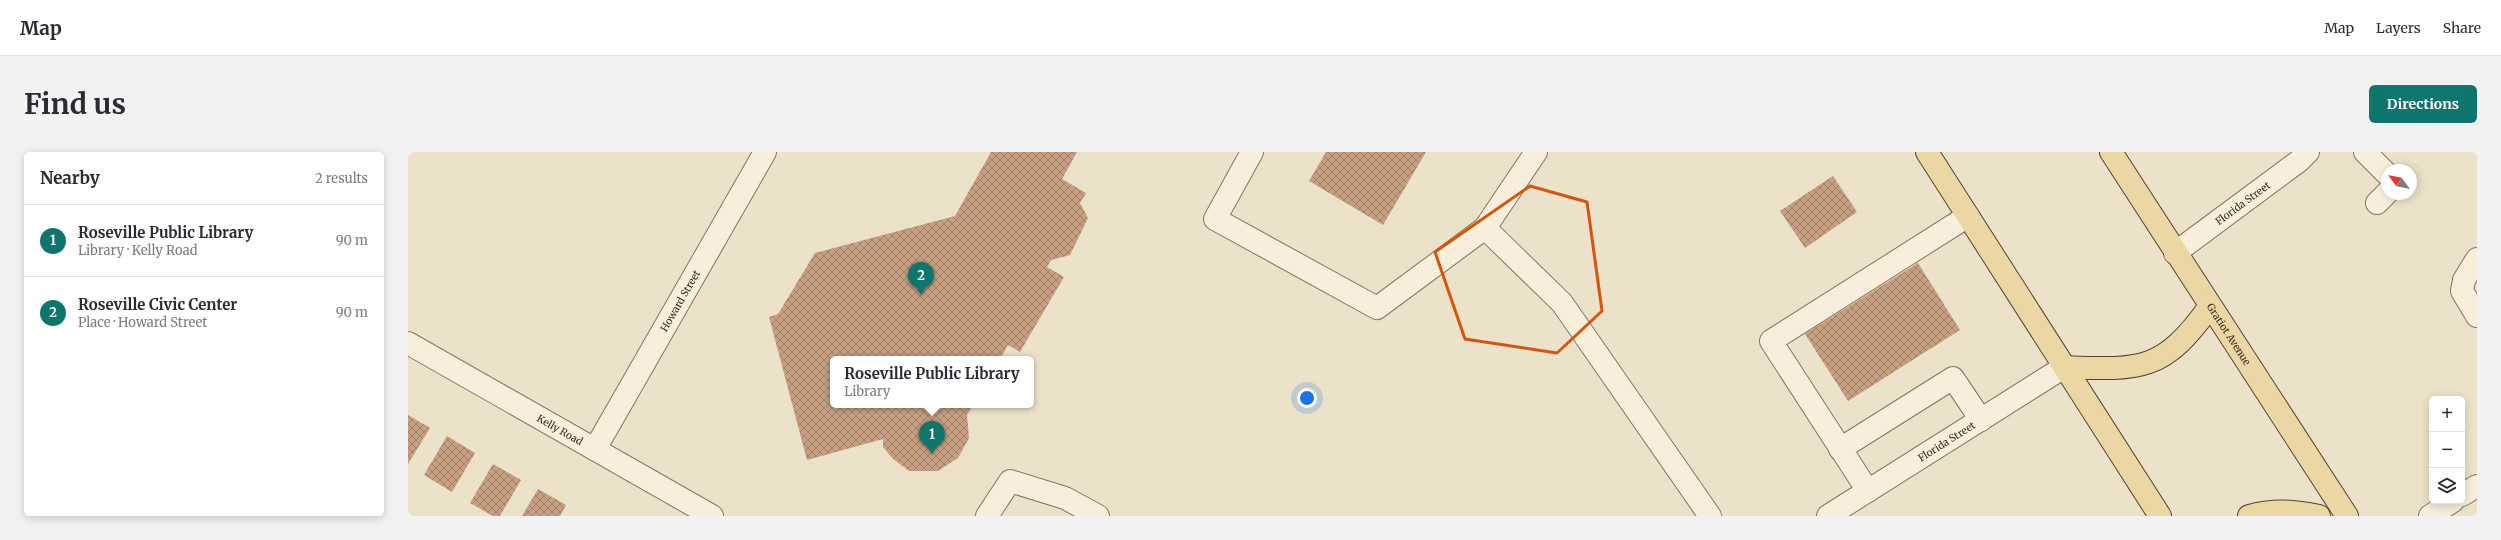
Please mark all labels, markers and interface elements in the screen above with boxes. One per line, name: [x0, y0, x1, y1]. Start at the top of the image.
text: Map: [20, 16, 62, 40]
text: Map: [2324, 19, 2354, 37]
text: Layers: [2376, 19, 2421, 37]
text: Share: [2443, 19, 2481, 37]
button: Directions: [2369, 85, 2477, 123]
text: Find us: [24, 86, 126, 122]
north arrow: [2381, 164, 2417, 200]
text: Nearby: [40, 167, 100, 189]
text: 2 results: [315, 170, 368, 187]
street label: Florida Street: [2212, 178, 2273, 228]
text: Roseville Public Library: [78, 223, 253, 242]
text: 1: [50, 232, 56, 249]
text: 90 m: [336, 232, 368, 249]
text: Library · Kelly Road: [78, 242, 198, 259]
pin: 2: [908, 262, 934, 295]
street label: Howard Street: [657, 267, 703, 334]
text: Roseville Civic Center: [78, 295, 237, 314]
street label: Gratiot Avenue: [2204, 301, 2254, 367]
text: 2: [49, 304, 57, 321]
text: 90 m: [336, 304, 368, 321]
text: Place · Howard Street: [78, 314, 207, 331]
popup: [830, 356, 1034, 408]
text: Roseville Public Library: [844, 364, 1020, 383]
text: Library: [844, 383, 890, 400]
your location: [1297, 388, 1317, 408]
map controls: [2429, 396, 2465, 504]
button: +: [2429, 396, 2465, 432]
street label: Kelly Road: [535, 411, 585, 448]
street label: Florida Street: [1915, 418, 1978, 464]
pin: 1: [919, 421, 945, 454]
button: −: [2429, 432, 2465, 468]
button: layers: [2429, 468, 2465, 504]

